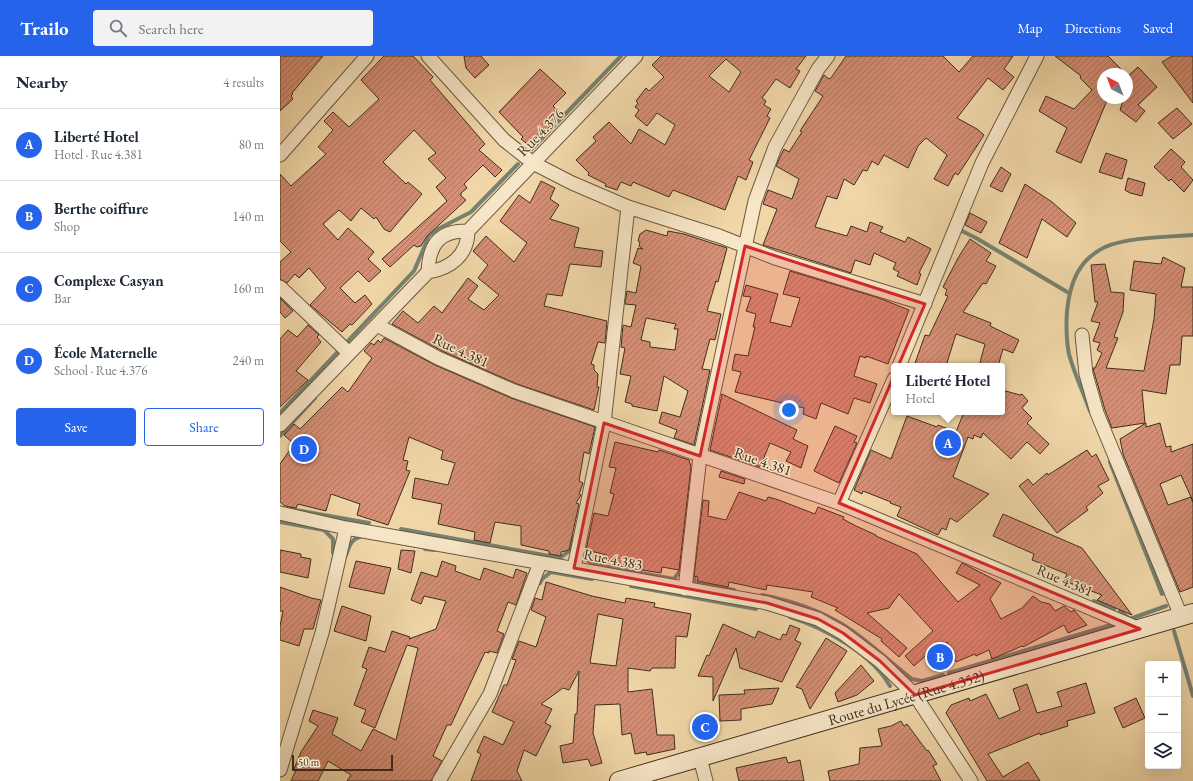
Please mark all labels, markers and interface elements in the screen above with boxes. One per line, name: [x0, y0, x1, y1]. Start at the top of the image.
search box: [93, 10, 373, 46]
text: Trailo: [20, 16, 69, 41]
icon: search: [107, 17, 129, 39]
text: Search here: [139, 19, 204, 38]
text: Map: [1017, 19, 1043, 37]
text: Directions: [1065, 19, 1121, 37]
text: Saved: [1143, 19, 1173, 37]
north arrow: [1097, 68, 1133, 104]
text: Nearby: [16, 71, 68, 93]
text: 4 results: [223, 74, 264, 91]
street label: Rue 4.376: [512, 104, 568, 160]
text: Liberté Hotel: [54, 127, 139, 146]
text: A: [24, 136, 34, 153]
text: 80 m: [239, 136, 264, 153]
text: Hotel · Rue 4.381: [54, 146, 143, 163]
text: Berthe coiffure: [54, 199, 148, 218]
text: B: [25, 208, 33, 225]
text: 140 m: [233, 208, 264, 225]
text: Shop: [54, 218, 80, 235]
text: Complexe Casyan: [54, 271, 164, 290]
text: C: [24, 280, 34, 297]
text: 160 m: [233, 280, 264, 297]
text: Bar: [54, 290, 71, 307]
street label: Rue 4.381: [430, 329, 492, 371]
text: École Maternelle: [54, 343, 157, 362]
text: D: [24, 352, 34, 369]
text: 240 m: [233, 352, 264, 369]
text: School · Rue 4.376: [54, 362, 147, 379]
popup: [891, 363, 1005, 415]
text: Liberté Hotel: [906, 371, 990, 390]
text: Hotel: [906, 390, 935, 407]
your location: [779, 400, 799, 420]
button: Save: [16, 408, 136, 446]
button: Share: [144, 408, 264, 446]
pin: A: [935, 428, 961, 458]
pin: D: [291, 434, 317, 464]
street label: Rue 4.381: [732, 442, 794, 480]
street label: Rue 4.383: [582, 544, 644, 574]
street label: Rue 4.381: [1034, 560, 1096, 600]
pin: B: [927, 642, 953, 672]
map controls: [1145, 661, 1181, 769]
button: +: [1145, 661, 1181, 697]
street label: Route du Lycée (Rue 4.352): [826, 665, 987, 729]
button: −: [1145, 697, 1181, 733]
pin: C: [692, 712, 718, 742]
button: layers: [1145, 733, 1181, 769]
scale bar: [292, 753, 393, 772]
text: 50 m: [298, 755, 319, 769]

